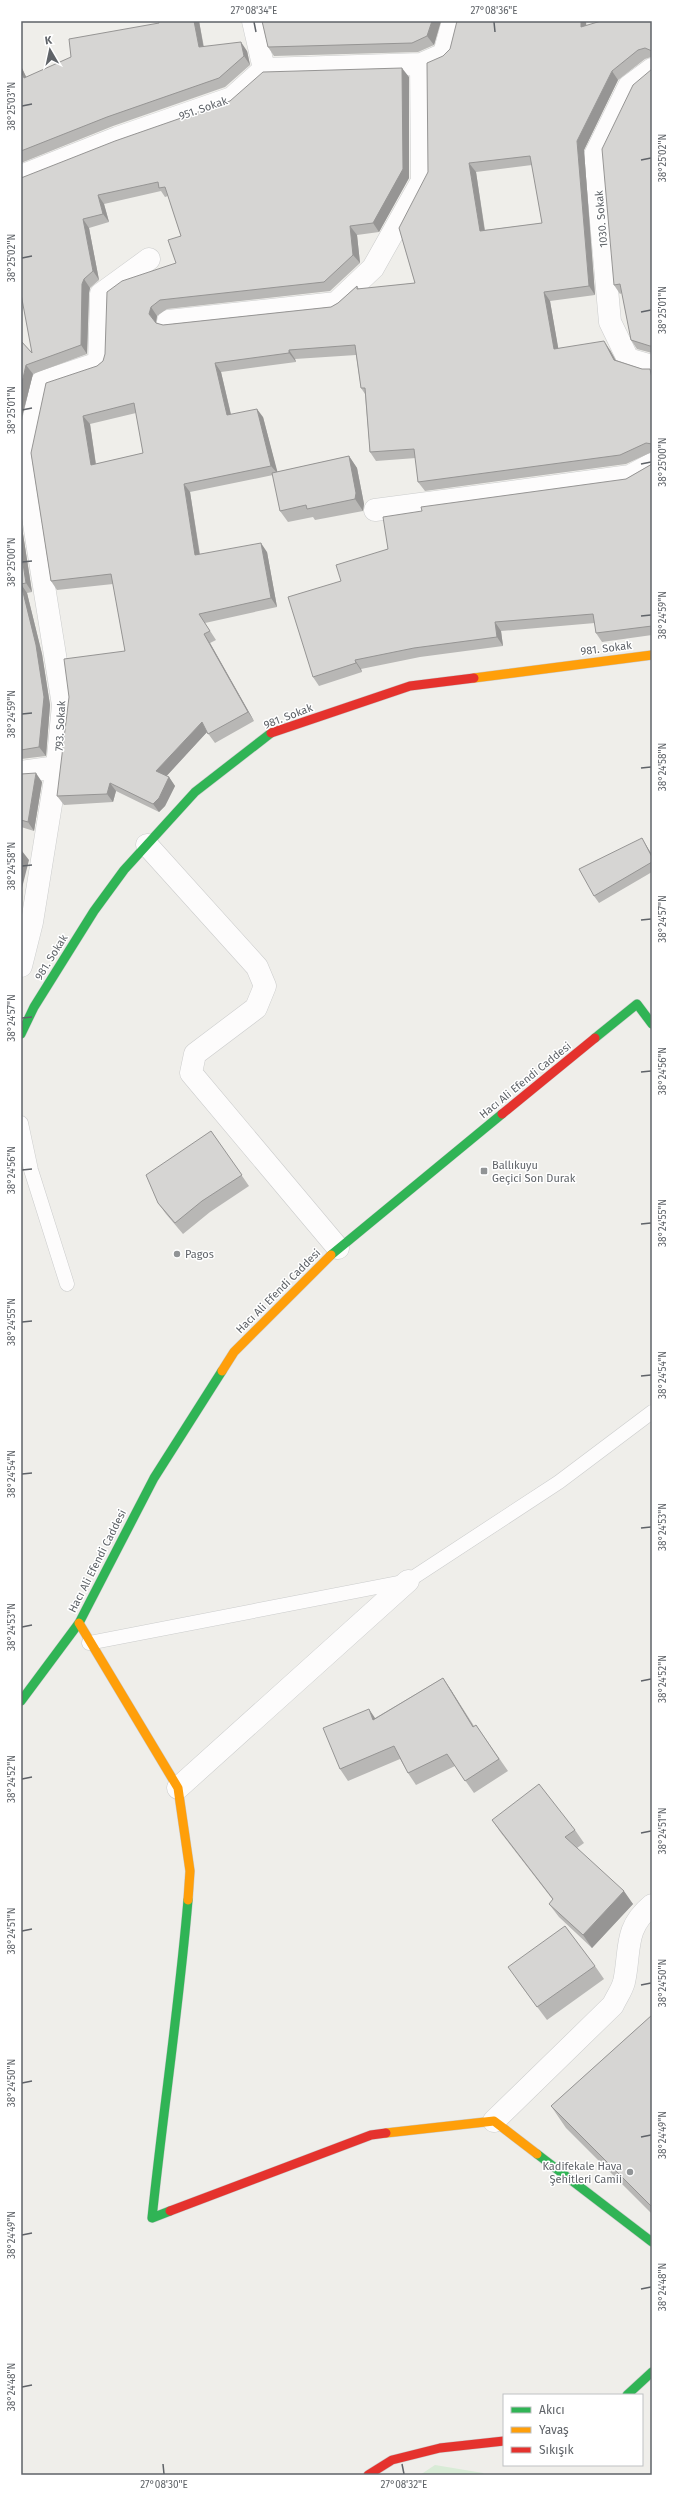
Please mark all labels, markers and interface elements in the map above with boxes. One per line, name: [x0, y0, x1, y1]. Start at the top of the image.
text: 27°08'34"E: [231, 5, 277, 17]
text: 27°08'36"E: [470, 5, 518, 17]
north arrow: [30, 30, 70, 70]
text: K: [44, 33, 54, 48]
text: 38°25'03"N: [6, 82, 18, 130]
street label: 951. Sokak: [177, 94, 230, 123]
text: 38°25'02"N: [657, 134, 669, 182]
street label: 1030. Sokak: [592, 189, 610, 248]
text: 38°25'02"N: [6, 234, 18, 282]
text: 38°25'01"N: [657, 286, 669, 334]
text: 38°25'01"N: [6, 386, 18, 434]
text: 38°25'00"N: [657, 437, 669, 487]
text: 38°25'00"N: [6, 537, 18, 587]
text: 38°24'59"N: [657, 591, 669, 639]
street label: 981. Sokak: [580, 639, 633, 658]
text: 38°24'59"N: [6, 690, 18, 738]
street label: 793. Sokak: [53, 700, 68, 752]
street label: 981. Sokak: [262, 701, 315, 732]
text: 38°24'58"N: [657, 743, 669, 791]
text: 38°24'58"N: [6, 842, 18, 890]
text: 38°24'57"N: [657, 895, 669, 943]
street label: 981. Sokak: [32, 932, 71, 982]
text: 38°24'57"N: [6, 994, 18, 1042]
street label: Hacı Ali Efendi Caddesi: [477, 1039, 574, 1121]
text: 38°24'56"N: [657, 1047, 669, 1095]
text: 38°24'56"N: [6, 1146, 18, 1194]
place label: Ballıkuyu Geçici Son Durak: [492, 1159, 576, 1185]
marker: Ballıkuyu Geçici Son Durak: [479, 1166, 489, 1176]
text: 38°24'55"N: [657, 1199, 669, 1247]
street label: Hacı Ali Efendi Caddesi: [233, 1246, 323, 1336]
place label: Pagos: [185, 1248, 214, 1261]
marker: Pagos: [172, 1249, 182, 1259]
text: 38°24'55"N: [6, 1298, 18, 1346]
text: 38°24'54"N: [657, 1351, 669, 1399]
text: 38°24'54"N: [6, 1450, 18, 1498]
text: 38°24'53"N: [657, 1503, 669, 1551]
street label: Hacı Ali Efendi Caddesi: [66, 1507, 129, 1615]
text: 38°24'53"N: [6, 1603, 18, 1651]
text: 38°24'52"N: [657, 1655, 669, 1703]
text: 38°24'52"N: [6, 1755, 18, 1803]
text: 38°24'51"N: [657, 1807, 669, 1855]
text: 38°24'51"N: [6, 1907, 18, 1955]
text: 38°24'50"N: [657, 1959, 669, 2007]
text: 38°24'50"N: [6, 2059, 18, 2107]
text: 38°24'49"N: [657, 2111, 669, 2159]
place label: Kadifekale Hava Şehitleri Camii: [542, 2160, 622, 2186]
marker: Kadifekale Hava Şehitleri Camii: [625, 2167, 635, 2177]
text: 38°24'49"N: [6, 2211, 18, 2259]
text: 38°24'48"N: [657, 2263, 669, 2311]
text: 38°24'48"N: [6, 2363, 18, 2411]
legend: [503, 2394, 643, 2466]
text: Akıcı: [539, 2403, 565, 2417]
text: Yavaş: [539, 2423, 569, 2437]
text: Sıkışık: [539, 2443, 574, 2457]
text: 27°08'30"E: [140, 2479, 188, 2491]
text: 27°08'32"E: [381, 2479, 427, 2491]

